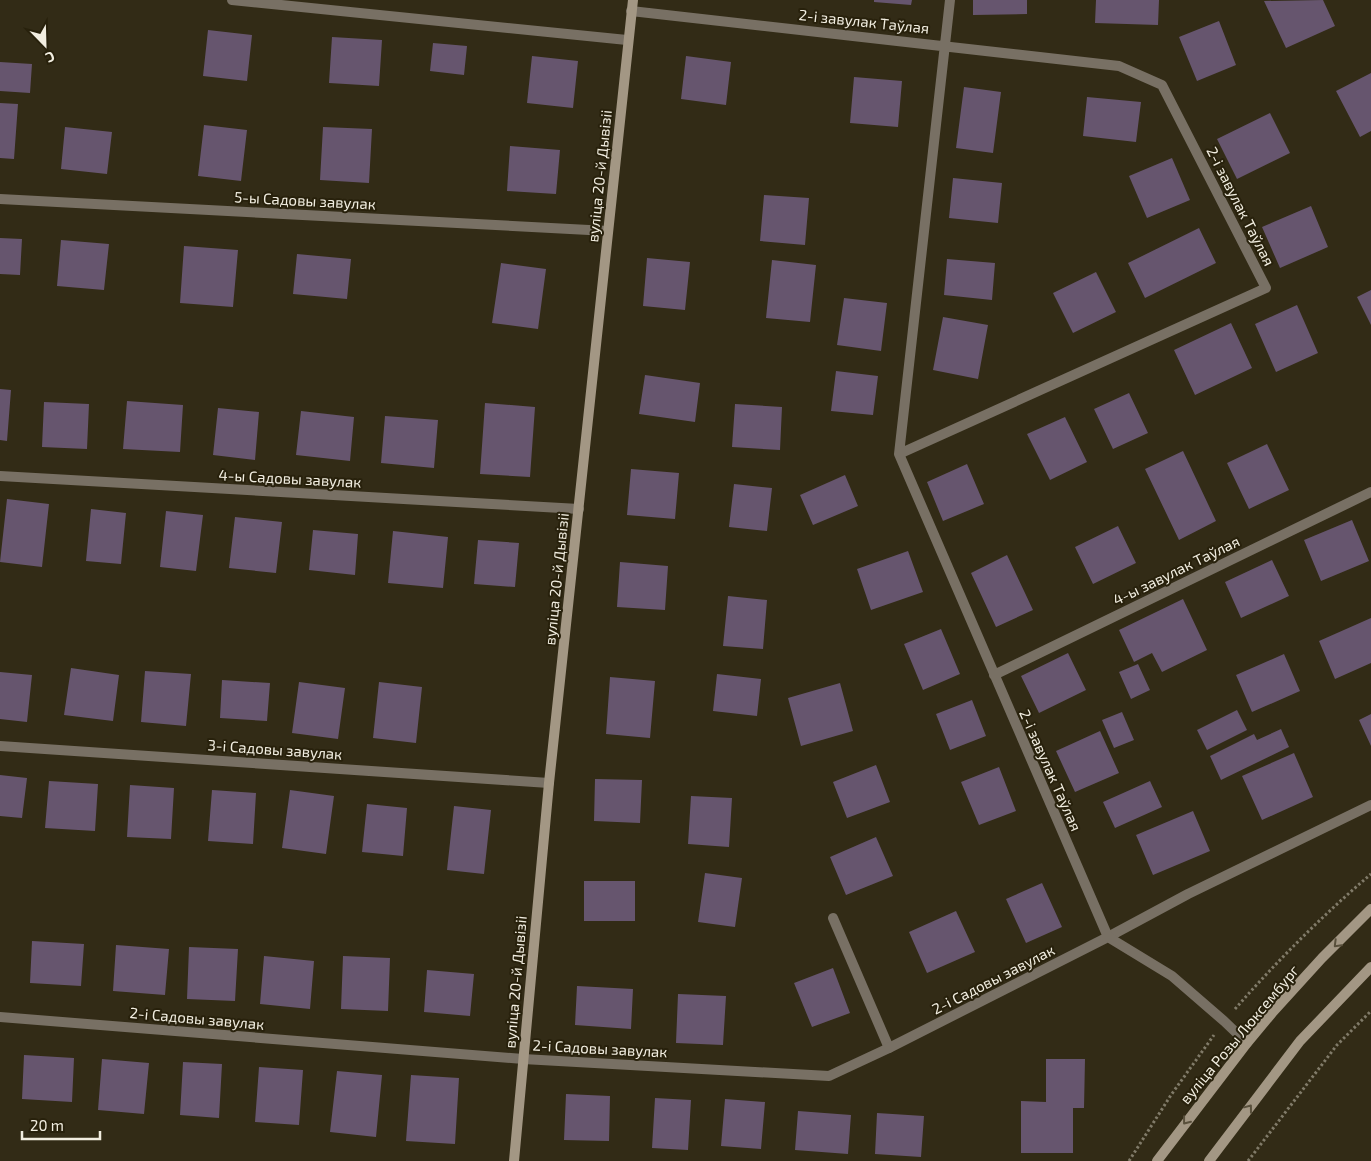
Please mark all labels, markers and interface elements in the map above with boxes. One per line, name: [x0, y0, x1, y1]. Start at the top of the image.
street label: 2-і завулак Таўлая: [798, 5, 930, 38]
north arrow: [20, 20, 70, 70]
text: С: [43, 48, 57, 67]
street label: вуліца 20-й Дывізіі: [583, 109, 616, 243]
street label: 2-і завулак Таўлая: [1202, 144, 1279, 269]
street label: 5-ы Садовы завулак: [234, 187, 376, 214]
street label: 4-ы Садовы завулак: [218, 465, 362, 492]
street label: вуліца 20-й Дывізіі: [540, 512, 573, 646]
street label: 4-ы завулак Таўлая: [1110, 531, 1243, 609]
street label: 2-і завулак Таўлая: [1015, 706, 1086, 834]
street label: 3-і Садовы завулак: [207, 735, 343, 764]
street label: вуліца 20-й Дывізіі: [500, 915, 531, 1049]
one-way arrow: [1333, 938, 1342, 947]
street label: 2-і Садовы завулак: [929, 940, 1058, 1019]
street label: вуліца Розы Люксембург: [1176, 961, 1303, 1108]
street label: 2-і Садовы завулак: [129, 1003, 265, 1034]
street label: 2-і Садовы завулак: [532, 1035, 668, 1062]
one-way arrow: [1243, 1104, 1252, 1114]
scale bar: [22, 1108, 100, 1140]
one-way arrow: [1184, 1115, 1192, 1124]
text: 20 m: [30, 1116, 64, 1134]

